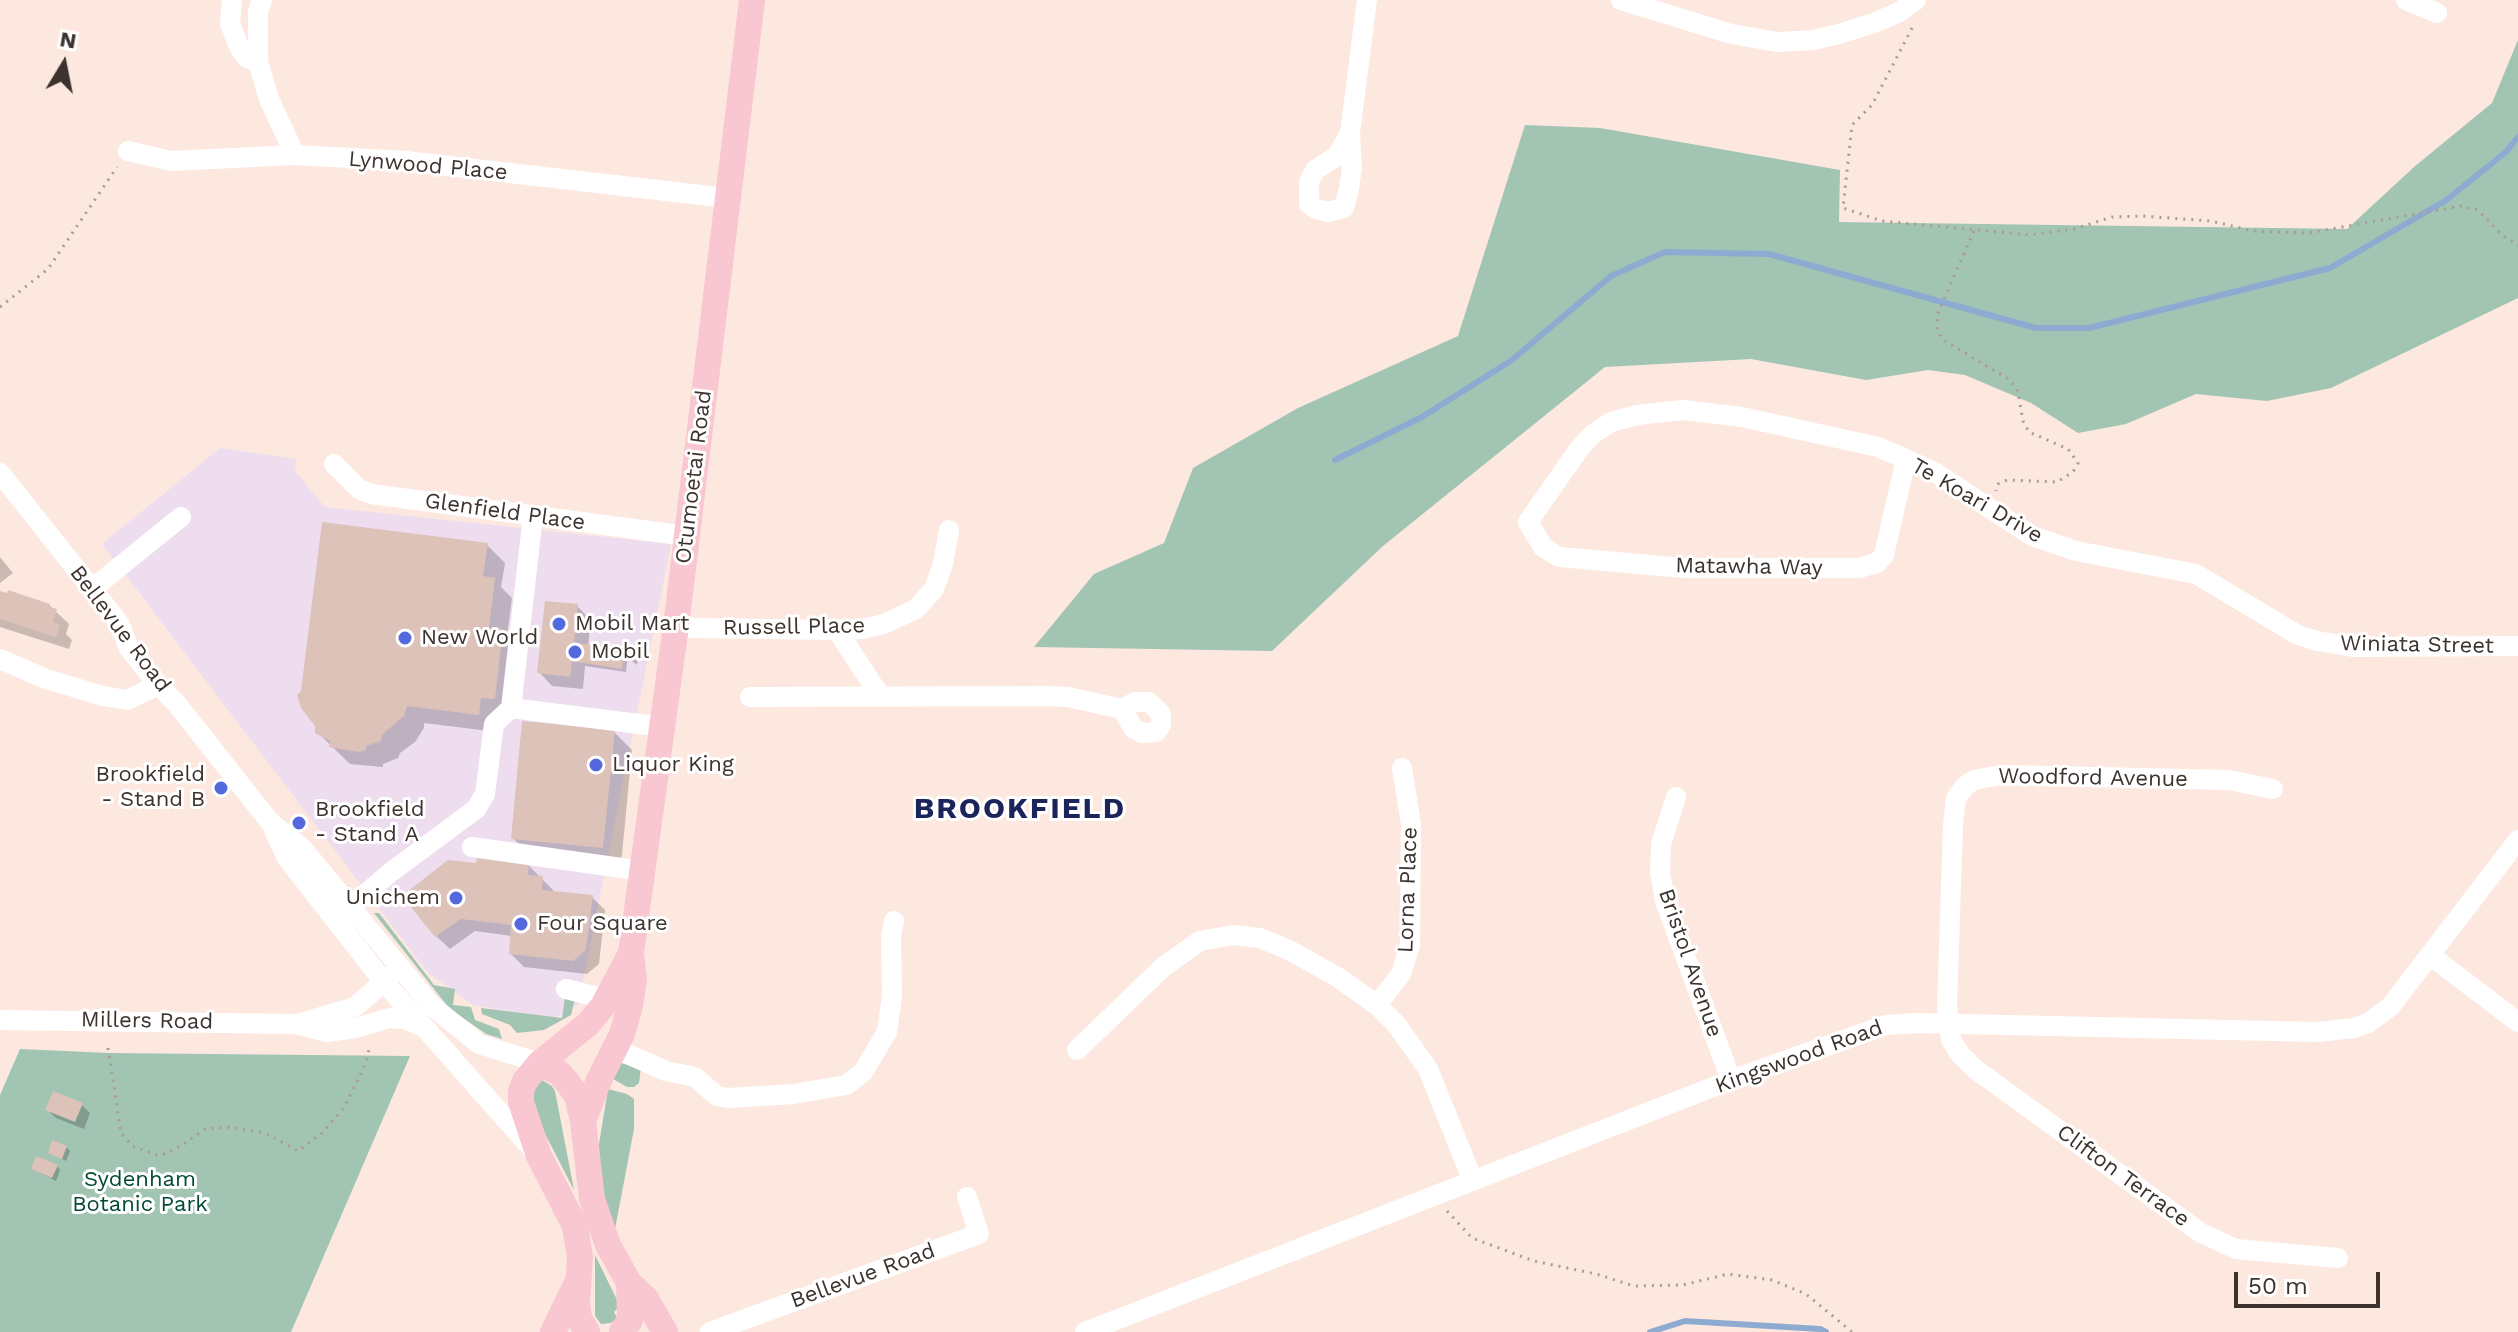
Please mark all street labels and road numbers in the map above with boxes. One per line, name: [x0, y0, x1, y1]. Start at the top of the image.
street label: Lynwood Place: [347, 146, 509, 186]
street label: Otumoetai Road: [670, 389, 718, 565]
street label: Te Koari Drive: [1907, 453, 2047, 549]
street label: Glenfield Place: [423, 488, 587, 536]
street label: Matawha Way: [1675, 553, 1823, 581]
street label: Bellevue Road: [64, 560, 176, 698]
street label: Russell Place: [723, 613, 865, 641]
street label: Winiata Street: [2340, 630, 2494, 660]
street label: Woodford Avenue: [1998, 763, 2188, 793]
street label: Lorna Place: [1393, 826, 1423, 954]
street label: Bristol Avenue: [1652, 885, 1728, 1041]
street label: Millers Road: [81, 1007, 213, 1035]
street label: Kingswood Road: [1712, 1015, 1886, 1099]
street label: Clifton Terrace: [2052, 1119, 2194, 1233]
street label: Bellevue Road: [787, 1238, 939, 1314]

